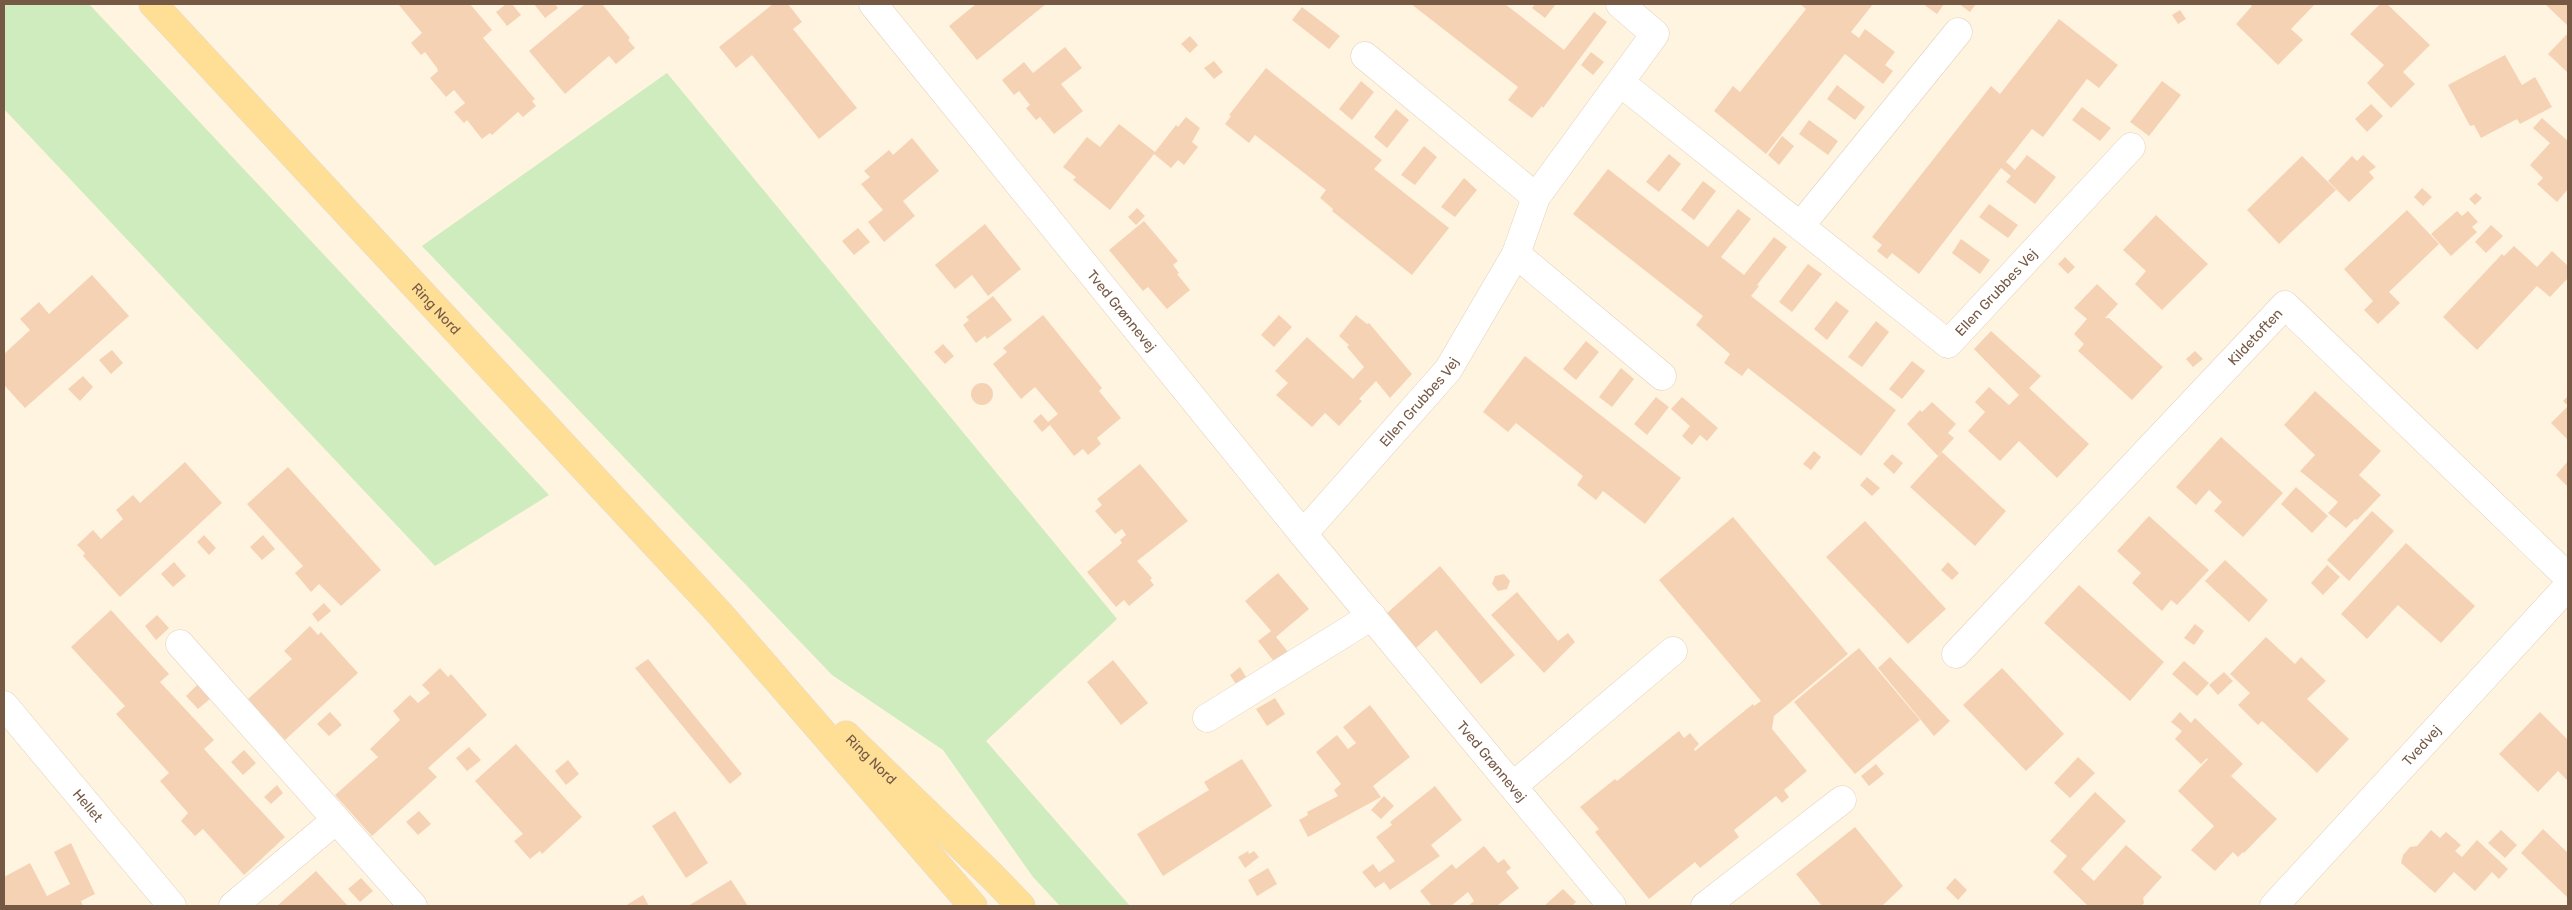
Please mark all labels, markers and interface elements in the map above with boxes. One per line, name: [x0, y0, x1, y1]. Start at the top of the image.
street label: Ellen Grubbes Vej: [1952, 245, 2041, 340]
street label: Tved Grønnevej: [1083, 267, 1160, 355]
street label: Ring Nord: [408, 280, 464, 338]
street label: Kildetoften: [2225, 305, 2286, 369]
street label: Ellen Grubbes Vej: [1376, 354, 1463, 450]
street label: Tved Grønnevej: [1453, 718, 1530, 806]
street label: Tvedvej: [2399, 722, 2445, 770]
street label: Ring Nord: [842, 731, 900, 788]
street label: Hellet: [69, 786, 107, 826]

